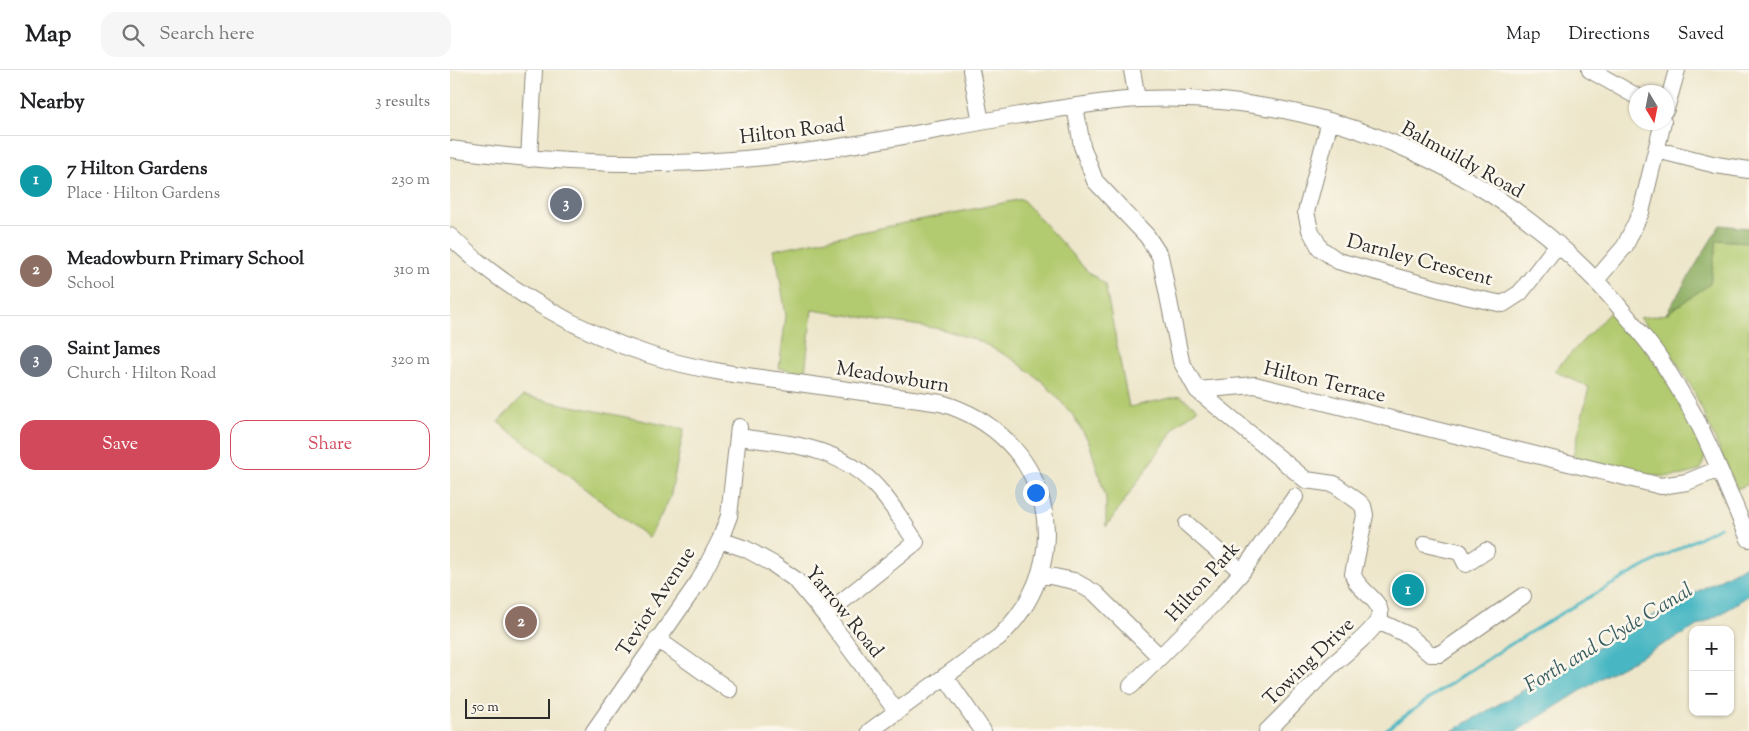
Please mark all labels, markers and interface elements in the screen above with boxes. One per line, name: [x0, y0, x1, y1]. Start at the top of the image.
search box: [101, 12, 451, 57]
text: Map: [25, 18, 71, 52]
icon: search: [119, 21, 147, 49]
text: Search here: [159, 21, 255, 48]
text: Map: [1506, 22, 1541, 48]
text: Directions: [1569, 22, 1650, 48]
text: Saved: [1678, 22, 1724, 48]
north arrow: [1629, 85, 1674, 130]
text: Nearby: [20, 88, 85, 118]
text: 3 results: [375, 91, 430, 114]
street label: Hilton Road: [738, 112, 847, 153]
street label: Balmuildy Road: [1395, 115, 1529, 207]
text: 7 Hilton Gardens: [67, 156, 208, 183]
text: 1: [33, 169, 39, 192]
text: 230 m: [391, 169, 430, 192]
text: Place · Hilton Gardens: [67, 183, 220, 206]
pin: 3: [550, 185, 582, 223]
street label: Darnley Crescent: [1343, 228, 1496, 295]
text: Meadowburn Primary School: [67, 246, 304, 273]
text: 2: [32, 259, 40, 282]
text: 310 m: [393, 259, 430, 282]
text: School: [67, 273, 115, 296]
text: Saint James: [67, 336, 160, 363]
text: 3: [33, 349, 39, 372]
text: 320 m: [391, 349, 430, 372]
street label: Meadowburn: [834, 355, 952, 402]
street label: Hilton Terrace: [1260, 355, 1388, 412]
text: Church · Hilton Road: [67, 363, 216, 386]
button: Save: [20, 420, 220, 470]
button: Share: [230, 420, 430, 470]
your location: [1023, 480, 1049, 506]
street label: Hilton Park: [1160, 536, 1248, 629]
street label: Teviot Avenue: [611, 542, 704, 663]
street label: Yarrow Road: [797, 560, 889, 665]
pin: 1: [1392, 571, 1424, 609]
water label: Forth and Clyde Canal: [1519, 576, 1699, 701]
pin: 2: [505, 603, 537, 641]
street label: Towing Drive: [1258, 612, 1362, 714]
map controls: [1689, 626, 1734, 716]
button: +: [1689, 626, 1734, 671]
button: −: [1689, 671, 1734, 716]
scale bar: [465, 696, 550, 719]
text: 50 m: [472, 698, 499, 718]

